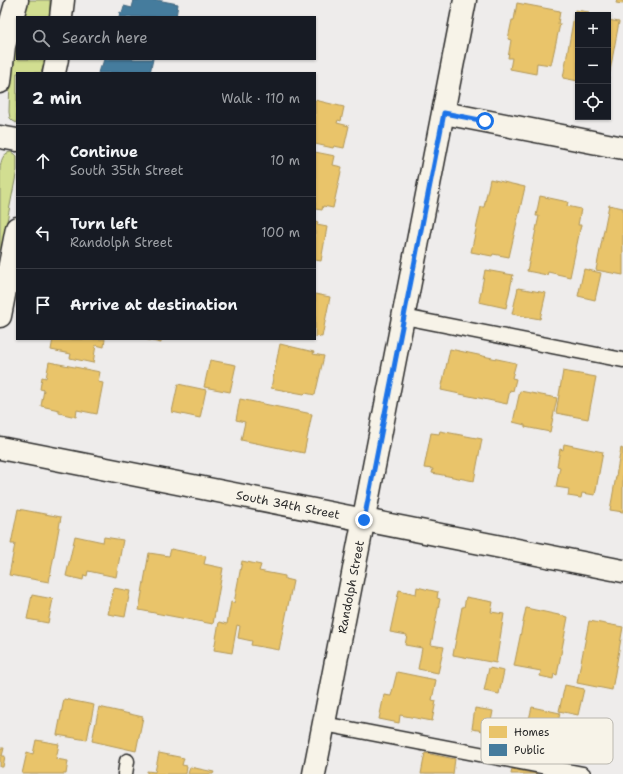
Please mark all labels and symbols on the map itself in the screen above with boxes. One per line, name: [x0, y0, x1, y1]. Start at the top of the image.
route start: [476, 112, 494, 130]
street label: South 34th Street: [235, 487, 341, 523]
route end: [355, 511, 373, 529]
street label: Randolph Street: [334, 539, 368, 635]
legend: [481, 718, 613, 764]
text: Homes: [514, 725, 550, 740]
text: Public: [514, 743, 545, 758]

